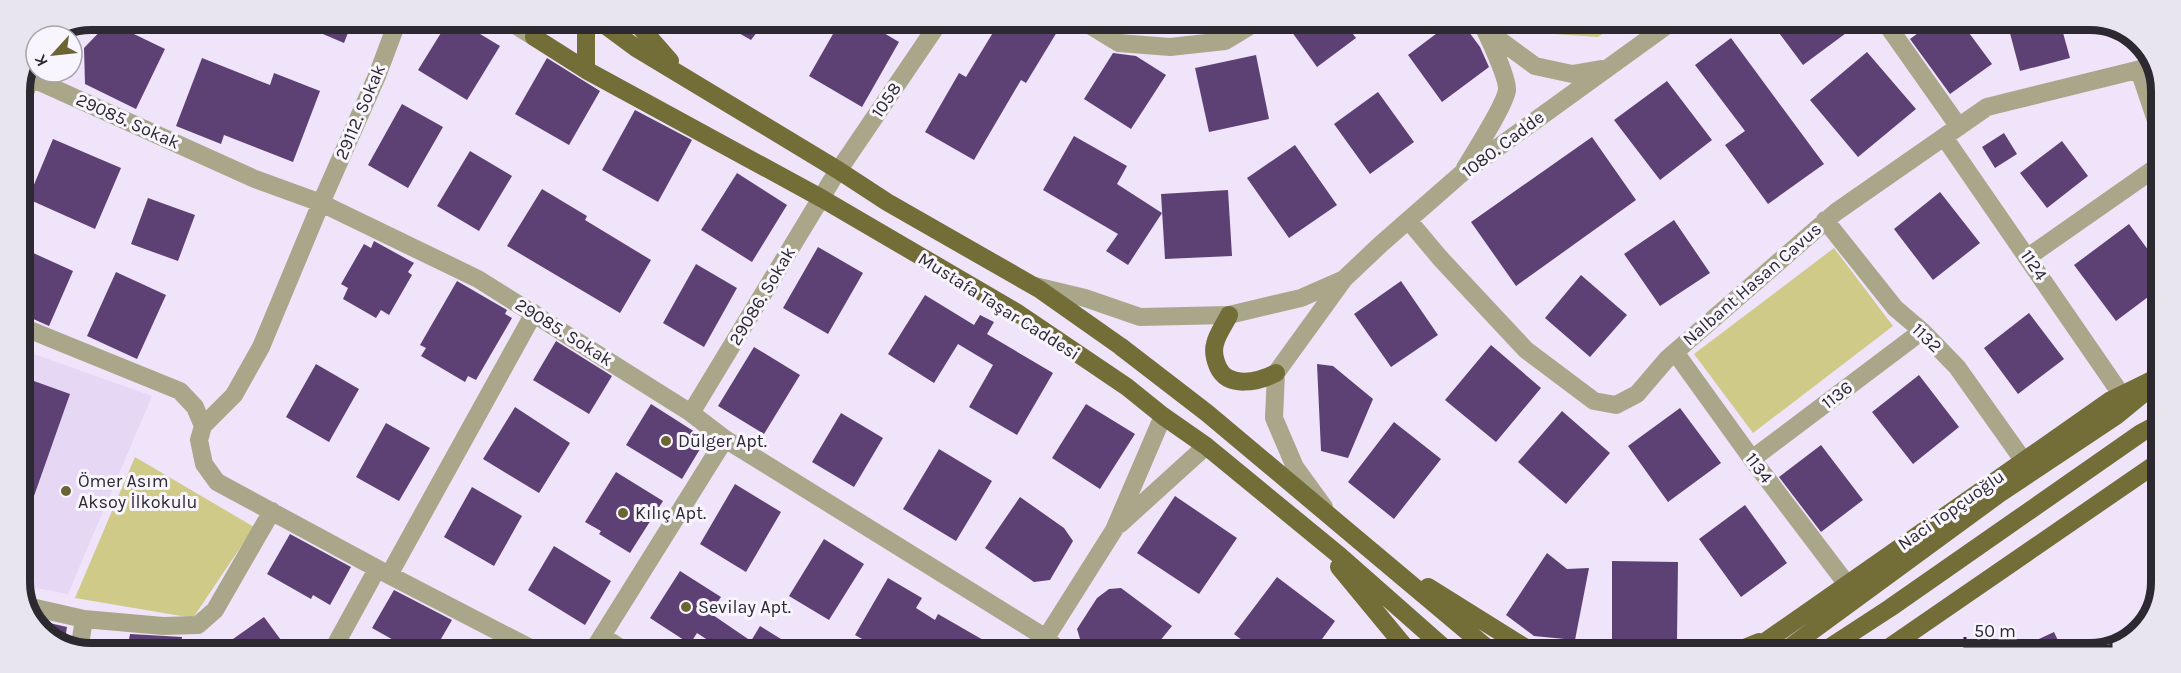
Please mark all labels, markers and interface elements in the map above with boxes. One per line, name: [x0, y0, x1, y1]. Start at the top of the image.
north arrow: [24, 24, 84, 84]
text: K: [30, 51, 52, 70]
street label: 29112. Sokak: [330, 61, 390, 163]
street label: 1058: [866, 78, 906, 122]
street label: 29085. Sokak: [73, 88, 183, 154]
street label: 1080. Cadde: [1457, 106, 1549, 182]
street label: Nalbant Hasan Cavus: [1678, 218, 1826, 350]
street label: 29086. Sokak: [724, 243, 800, 349]
street label: 1124: [2016, 245, 2052, 285]
street label: Mustafa Taşar Caddesi: [914, 247, 1084, 365]
street label: 29085. Sokak: [511, 293, 617, 371]
street label: 1132: [1908, 319, 1946, 357]
street label: 1136: [1817, 376, 1857, 414]
place label: Dülger Apt.: [678, 430, 767, 452]
marker: Dülger Apt.: [659, 434, 673, 448]
street label: 1134: [1740, 448, 1778, 488]
street label: Naci Topçuoğlu: [1893, 465, 2009, 555]
place label: Ömer Asım Aksoy İlkokulu: [78, 470, 197, 513]
marker: Ömer Asım Aksoy İlkokulu: [59, 484, 73, 498]
place label: Kılıç Apt.: [635, 502, 706, 524]
marker: Kılıç Apt.: [616, 506, 630, 520]
place label: Sevilay Apt.: [698, 596, 791, 618]
marker: Sevilay Apt.: [679, 600, 693, 614]
scale bar: [1965, 610, 2110, 648]
text: 50 m: [1974, 620, 2016, 642]

